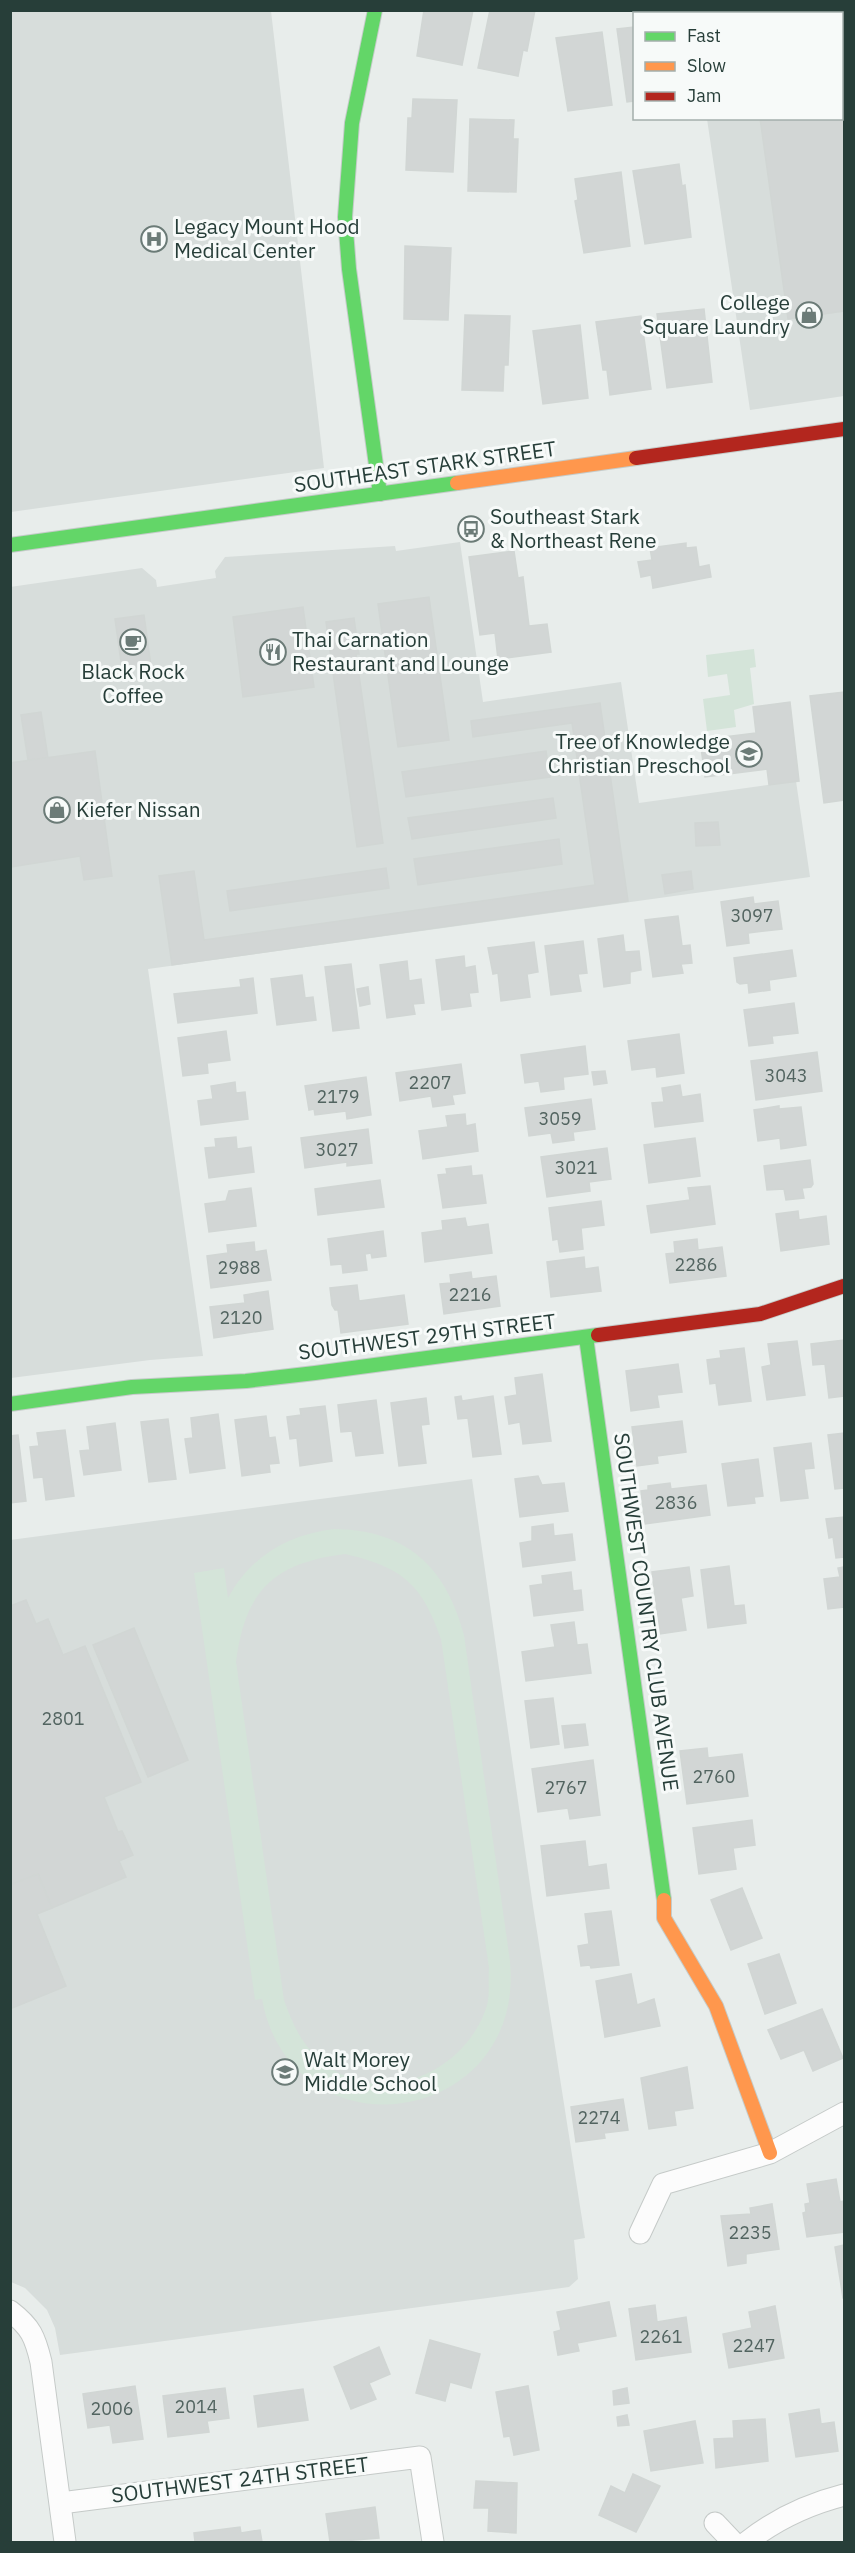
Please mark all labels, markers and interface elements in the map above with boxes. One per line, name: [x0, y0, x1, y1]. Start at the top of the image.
legend: [633, 12, 843, 120]
text: Fast: [687, 24, 721, 47]
text: Slow: [687, 54, 726, 77]
text: Jam: [687, 84, 722, 107]
place label: Legacy Mount Hood Medical Center: [174, 212, 360, 264]
hospital icon: Legacy Mount Hood Medical Center: [139, 224, 169, 254]
place label: College Square Laundry: [642, 288, 791, 340]
shop icon: College Square Laundry: [794, 300, 824, 330]
street label: SOUTHEAST STARK STREET: [292, 434, 558, 498]
place label: Southeast Stark & Northeast Rene: [490, 502, 657, 554]
bus stop icon: Southeast Stark & Northeast Rene: [456, 514, 486, 544]
place label: Thai Carnation Restaurant and Lounge: [292, 625, 509, 677]
cafe icon: Black Rock Coffee: [118, 627, 148, 657]
restaurant icon: Thai Carnation Restaurant and Lounge: [258, 637, 288, 667]
place label: Black Rock Coffee: [81, 657, 185, 709]
place label: Tree of Knowledge Christian Preschool: [548, 727, 730, 779]
school or university icon: Tree of Knowledge Christian Preschool: [734, 739, 764, 769]
shop icon: Kiefer Nissan: [42, 795, 72, 825]
place label: Kiefer Nissan: [76, 795, 201, 823]
house number: 3097: [730, 904, 774, 927]
house number: 3043: [764, 1064, 808, 1087]
house number: 2207: [408, 1071, 452, 1094]
house number: 2179: [316, 1085, 360, 1108]
house number: 3059: [538, 1107, 582, 1130]
house number: 3027: [315, 1138, 359, 1161]
house number: 3021: [554, 1156, 598, 1179]
house number: 2286: [674, 1253, 718, 1276]
house number: 2988: [217, 1256, 261, 1279]
house number: 2216: [448, 1283, 492, 1306]
house number: 2120: [219, 1306, 263, 1329]
street label: SOUTHWEST 29TH STREET: [297, 1306, 557, 1366]
street label: SOUTHWEST COUNTRY CLUB AVENUE: [608, 1431, 686, 1793]
house number: 2836: [654, 1491, 698, 1514]
house number: 2801: [41, 1707, 85, 1730]
house number: 2760: [692, 1765, 736, 1788]
house number: 2767: [544, 1776, 588, 1799]
place label: Walt Morey Middle School: [304, 2045, 437, 2097]
school or university icon: Walt Morey Middle School: [270, 2057, 300, 2087]
house number: 2274: [577, 2106, 621, 2129]
house number: 2235: [728, 2221, 772, 2244]
house number: 2261: [639, 2325, 683, 2348]
house number: 2247: [732, 2334, 776, 2357]
house number: 2014: [174, 2395, 218, 2418]
house number: 2006: [90, 2397, 134, 2420]
street label: SOUTHWEST 24TH STREET: [110, 2449, 370, 2509]

